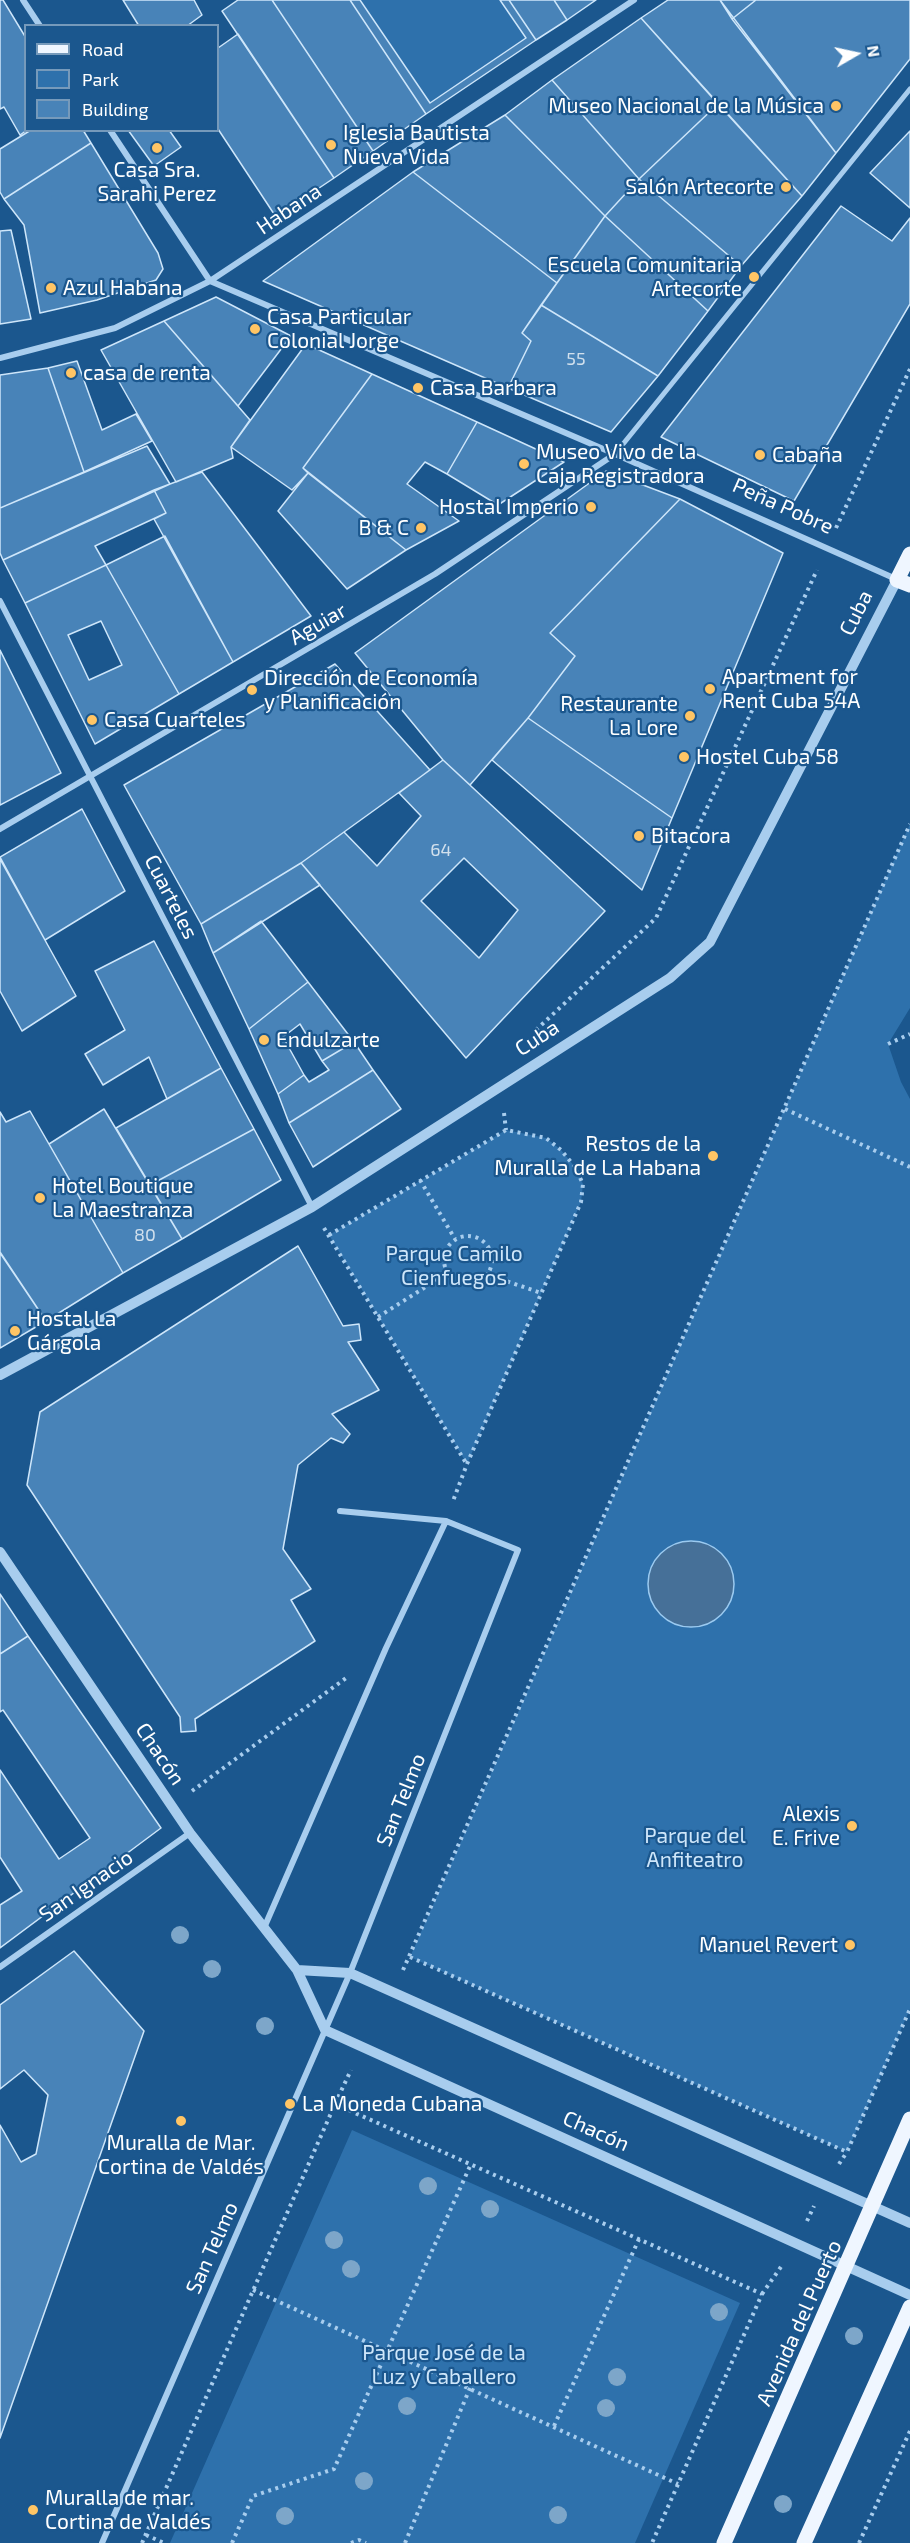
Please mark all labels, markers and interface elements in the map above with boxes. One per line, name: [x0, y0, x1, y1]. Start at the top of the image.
legend: [24, 24, 219, 132]
north arrow: [826, 24, 886, 84]
text: Road: [82, 38, 123, 60]
text: N: [864, 44, 885, 58]
text: Park: [82, 68, 119, 90]
place label: Museo Nacional de la Música: [548, 93, 824, 119]
text: Building: [82, 98, 149, 120]
marker: Museo Nacional de la Música: [829, 99, 843, 113]
place label: Iglesia Bautista Nueva Vida: [343, 120, 490, 170]
marker: Iglesia Bautista Nueva Vida: [324, 138, 338, 152]
marker: Casa Sra. Sarahi Perez: [150, 141, 164, 155]
place label: Casa Sra. Sarahi Perez: [97, 157, 217, 207]
place label: Salón Artecorte: [625, 174, 774, 200]
street label: Habana: [252, 178, 326, 240]
marker: Salón Artecorte: [779, 180, 793, 194]
place label: Escuela Comunitaria Artecorte: [547, 252, 742, 302]
marker: Escuela Comunitaria Artecorte: [747, 270, 761, 284]
place label: Azul Habana: [63, 275, 182, 301]
marker: Azul Habana: [44, 281, 58, 295]
place label: Casa Particular Colonial Jorge: [267, 304, 411, 354]
marker: Casa Particular Colonial Jorge: [248, 322, 262, 336]
house number: 55: [566, 348, 586, 370]
place label: casa de renta: [83, 360, 211, 386]
marker: casa de renta: [64, 366, 78, 380]
place label: Casa Barbara: [430, 375, 557, 401]
marker: Casa Barbara: [411, 381, 425, 395]
place label: Museo Vivo de la Caja Registradora: [536, 439, 705, 489]
place label: Cabaña: [772, 442, 843, 468]
marker: Cabaña: [753, 448, 767, 462]
marker: Museo Vivo de la Caja Registradora: [517, 457, 531, 471]
street label: Peña Pobre: [729, 473, 837, 539]
place label: Hostal Imperio: [439, 494, 579, 520]
marker: Hostal Imperio: [584, 500, 598, 514]
place label: B & C: [358, 515, 409, 541]
marker: B & C: [414, 521, 428, 535]
street label: Cuba: [834, 586, 878, 640]
street label: Aguiar: [285, 598, 351, 650]
place label: Apartment for Rent Cuba 54A: [722, 664, 860, 714]
place label: Dirección de Economía y Planificación: [264, 665, 478, 715]
marker: Apartment for Rent Cuba 54A: [703, 682, 717, 696]
marker: Dirección de Economía y Planificación: [245, 683, 259, 697]
place label: Restaurante La Lore: [560, 691, 678, 741]
place label: Casa Cuarteles: [104, 707, 246, 733]
marker: Restaurante La Lore: [683, 709, 697, 723]
marker: Casa Cuarteles: [85, 713, 99, 727]
place label: Hostel Cuba 58: [696, 744, 839, 770]
marker: Hostel Cuba 58: [677, 750, 691, 764]
place label: Bitacora: [651, 823, 731, 849]
marker: Bitacora: [632, 829, 646, 843]
house number: 64: [430, 839, 452, 861]
street label: Cuarteles: [139, 851, 203, 943]
street label: Cuba: [510, 1015, 564, 1061]
place label: Endulzarte: [276, 1027, 380, 1053]
marker: Endulzarte: [257, 1033, 271, 1047]
place label: Restos de la Muralla de La Habana: [494, 1131, 701, 1181]
marker: Restos de la Muralla de La Habana: [706, 1149, 720, 1163]
place label: Hotel Boutique La Maestranza: [52, 1173, 193, 1223]
marker: Hotel Boutique La Maestranza: [33, 1191, 47, 1205]
house number: 80: [134, 1224, 156, 1246]
park label: Parque Camilo Cienfuegos: [385, 1241, 523, 1291]
place label: Hostal La Gárgola: [27, 1306, 116, 1356]
marker: Hostal La Gárgola: [8, 1324, 22, 1338]
street label: Chacón: [130, 1718, 190, 1790]
street label: San Telmo: [371, 1750, 431, 1850]
place label: Alexis E. Frive: [772, 1801, 840, 1851]
marker: Alexis E. Frive: [845, 1819, 859, 1833]
park label: Parque del Anfiteatro: [644, 1823, 746, 1873]
street label: San Ignacio: [34, 1845, 138, 1927]
place label: Manuel Revert: [699, 1932, 838, 1958]
marker: Manuel Revert: [843, 1938, 857, 1952]
place label: La Moneda Cubana: [302, 2091, 482, 2117]
marker: La Moneda Cubana: [283, 2097, 297, 2111]
street label: Chacón: [559, 2105, 633, 2157]
marker: Muralla de Mar. Cortina de Valdés: [174, 2114, 188, 2128]
place label: Muralla de Mar. Cortina de Valdés: [98, 2130, 264, 2180]
street label: San Telmo: [181, 2198, 243, 2298]
street label: Avenida del Puerto: [751, 2236, 847, 2410]
park label: Parque José de la Luz y Caballero: [362, 2340, 526, 2390]
place label: Muralla de mar. Cortina de Valdés: [45, 2485, 211, 2535]
marker: Muralla de mar. Cortina de Valdés: [26, 2503, 40, 2517]

